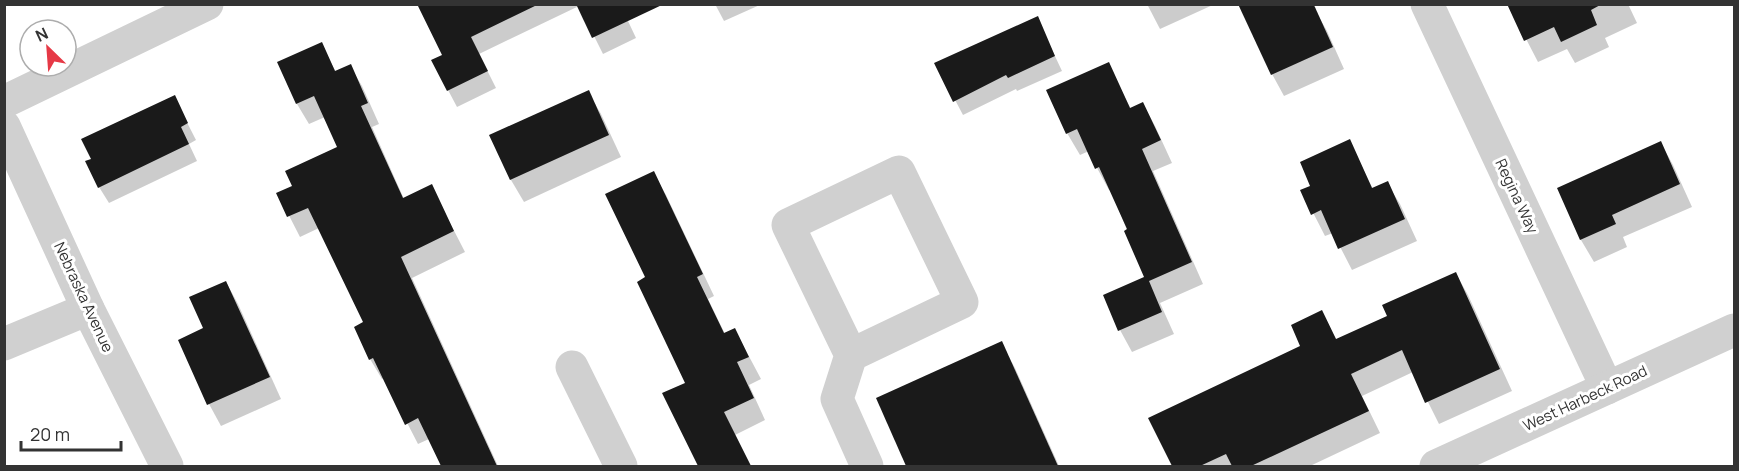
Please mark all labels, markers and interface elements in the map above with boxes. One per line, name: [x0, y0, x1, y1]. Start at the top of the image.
north arrow: [18, 18, 78, 78]
text: N: [32, 22, 52, 47]
street label: Regina Way: [1491, 155, 1543, 237]
street label: Nebraska Avenue: [49, 238, 119, 356]
street label: West Harbeck Road: [1520, 360, 1650, 436]
scale bar: [21, 414, 122, 452]
text: 20 m: [30, 422, 70, 446]

